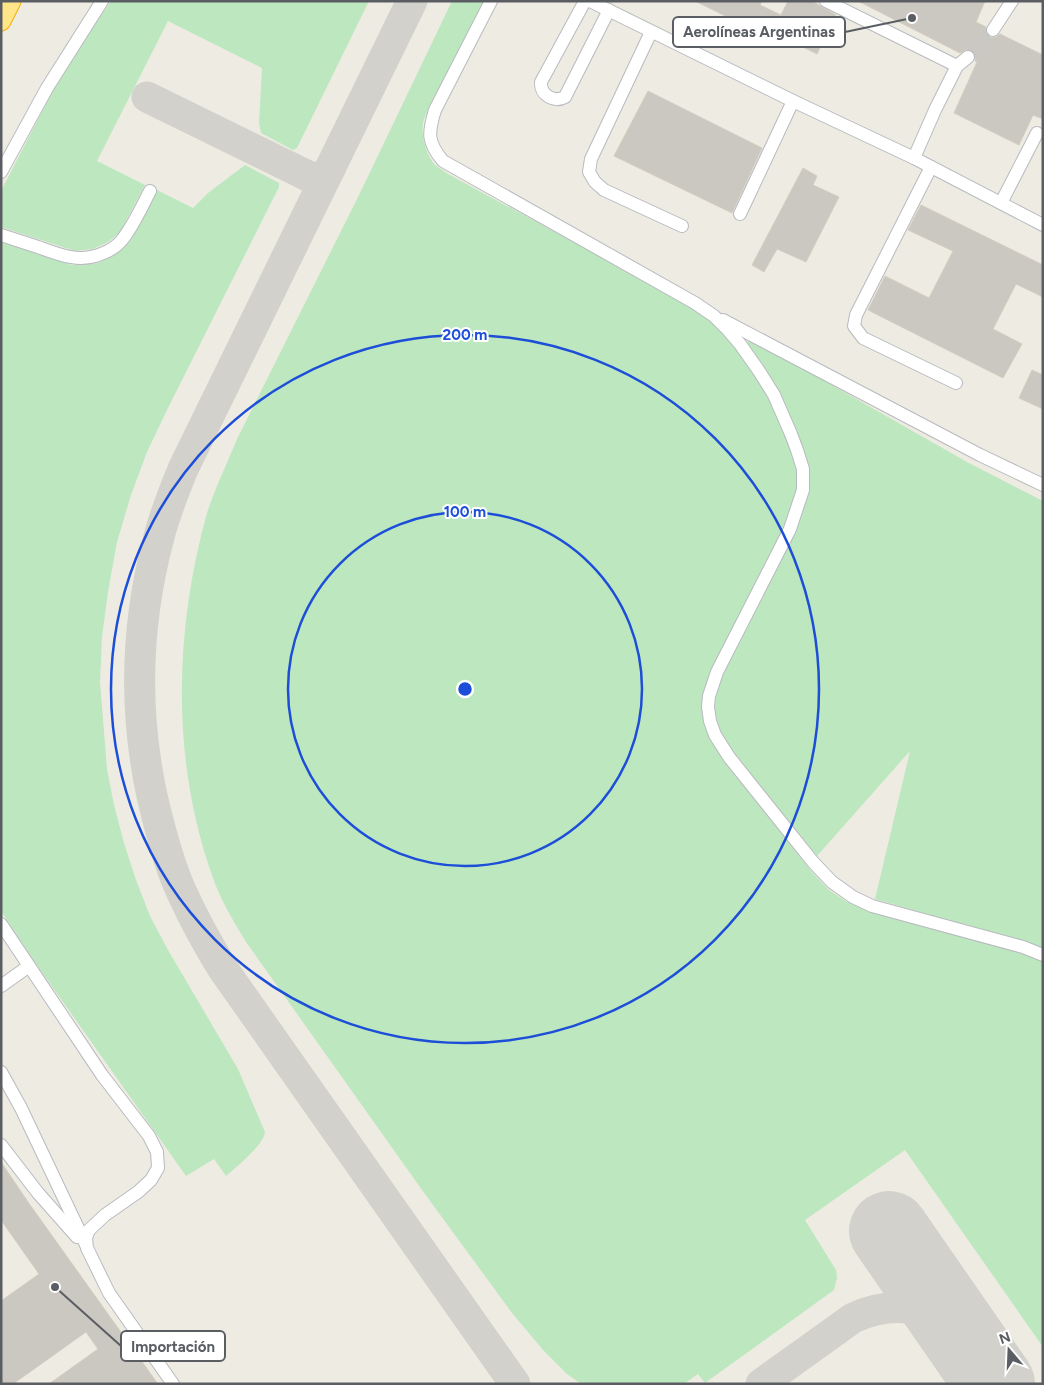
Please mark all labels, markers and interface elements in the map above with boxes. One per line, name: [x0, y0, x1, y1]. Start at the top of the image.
callout: Aerolíneas Argentinas: [673, 17, 845, 47]
text: Aerolíneas Argentinas: [683, 23, 835, 41]
text: 200 m: [443, 326, 487, 344]
text: 100 m: [444, 503, 486, 521]
centre of rings: [456, 680, 474, 698]
north arrow: [984, 1325, 1034, 1375]
text: N: [997, 1328, 1013, 1348]
callout: Importación: [121, 1331, 225, 1361]
text: Importación: [131, 1338, 215, 1356]

